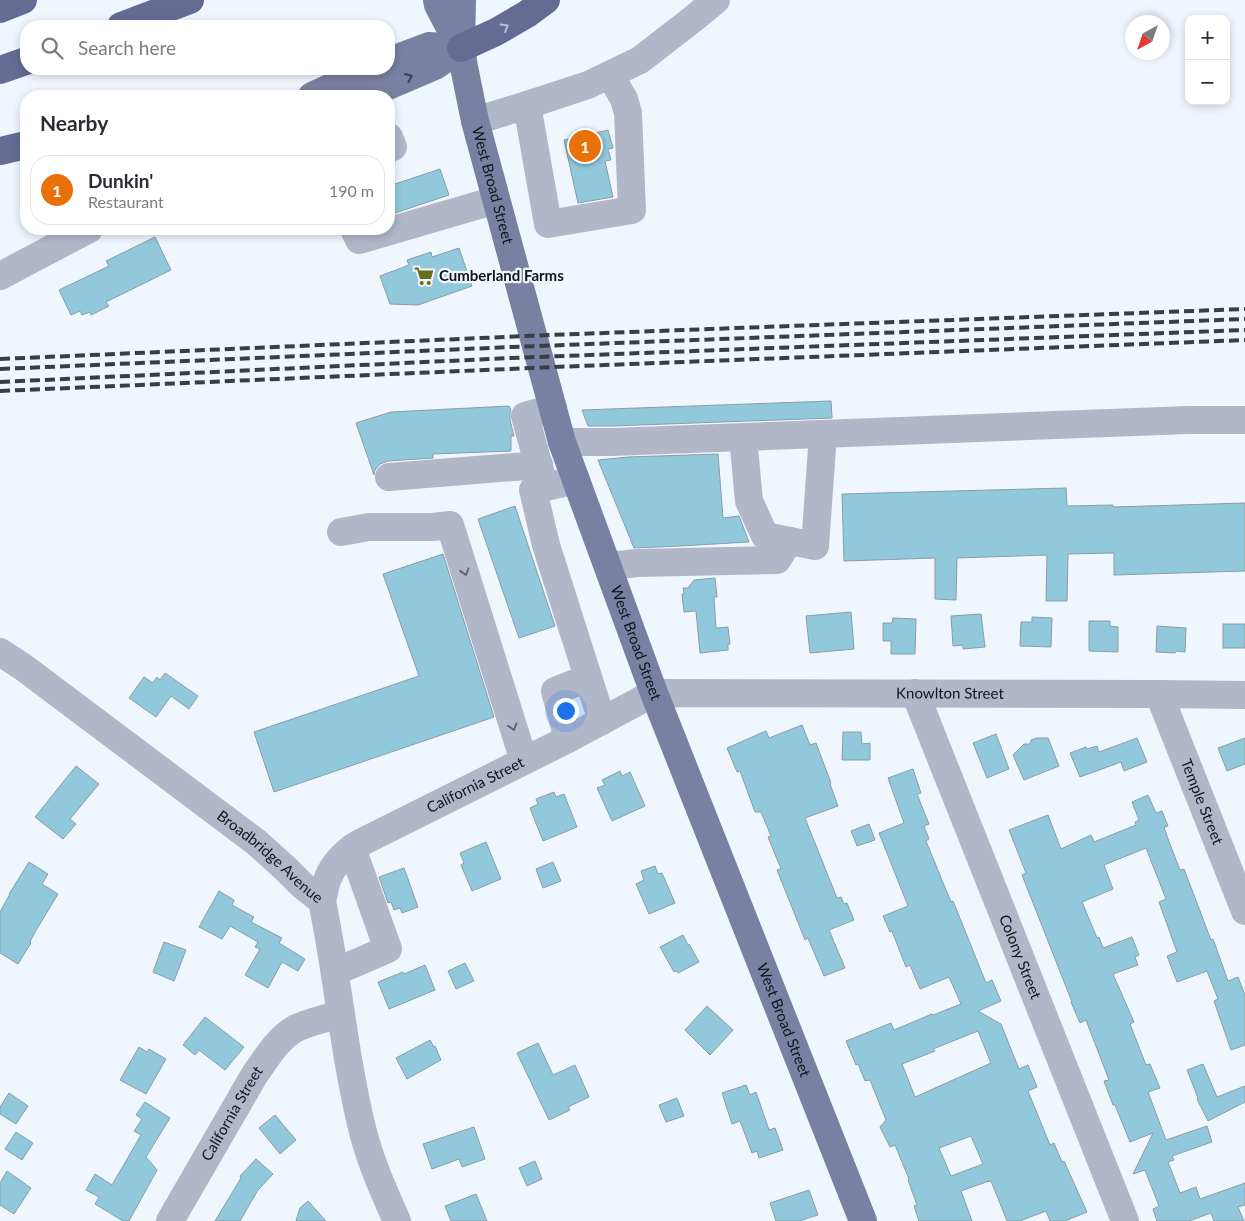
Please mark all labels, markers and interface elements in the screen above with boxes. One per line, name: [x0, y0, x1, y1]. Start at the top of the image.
north arrow: [1125, 15, 1170, 60]
map controls: [1185, 15, 1230, 105]
button: +: [1185, 15, 1230, 60]
search box: [20, 20, 395, 75]
one-way arrow: [500, 24, 509, 34]
icon: search: [38, 34, 66, 62]
text: Search here: [78, 36, 176, 59]
button: −: [1185, 60, 1230, 105]
one-way arrow: [404, 73, 413, 83]
text: Nearby: [40, 110, 108, 135]
street label: West Broad Street: [469, 124, 518, 246]
pin: 1: [569, 127, 601, 165]
text: Dunkin': [88, 169, 153, 192]
text: 1: [52, 181, 62, 200]
text: 190 m: [329, 181, 374, 200]
text: Restaurant: [88, 192, 164, 211]
supermarket icon: Cumberland Farms: [413, 265, 435, 287]
place label: Cumberland Farms: [439, 266, 564, 284]
one-way arrow: [459, 567, 469, 575]
street label: West Broad Street: [607, 583, 666, 703]
street label: Knowlton Street: [896, 683, 1004, 702]
your location: [553, 698, 579, 724]
one-way arrow: [508, 722, 518, 730]
street label: California Street: [423, 752, 527, 816]
street label: Temple Street: [1178, 756, 1228, 847]
street label: Broadbridge Avenue: [214, 806, 327, 906]
street label: Colony Street: [996, 912, 1046, 1002]
street label: West Broad Street: [754, 960, 815, 1080]
street label: California Street: [197, 1062, 266, 1164]

